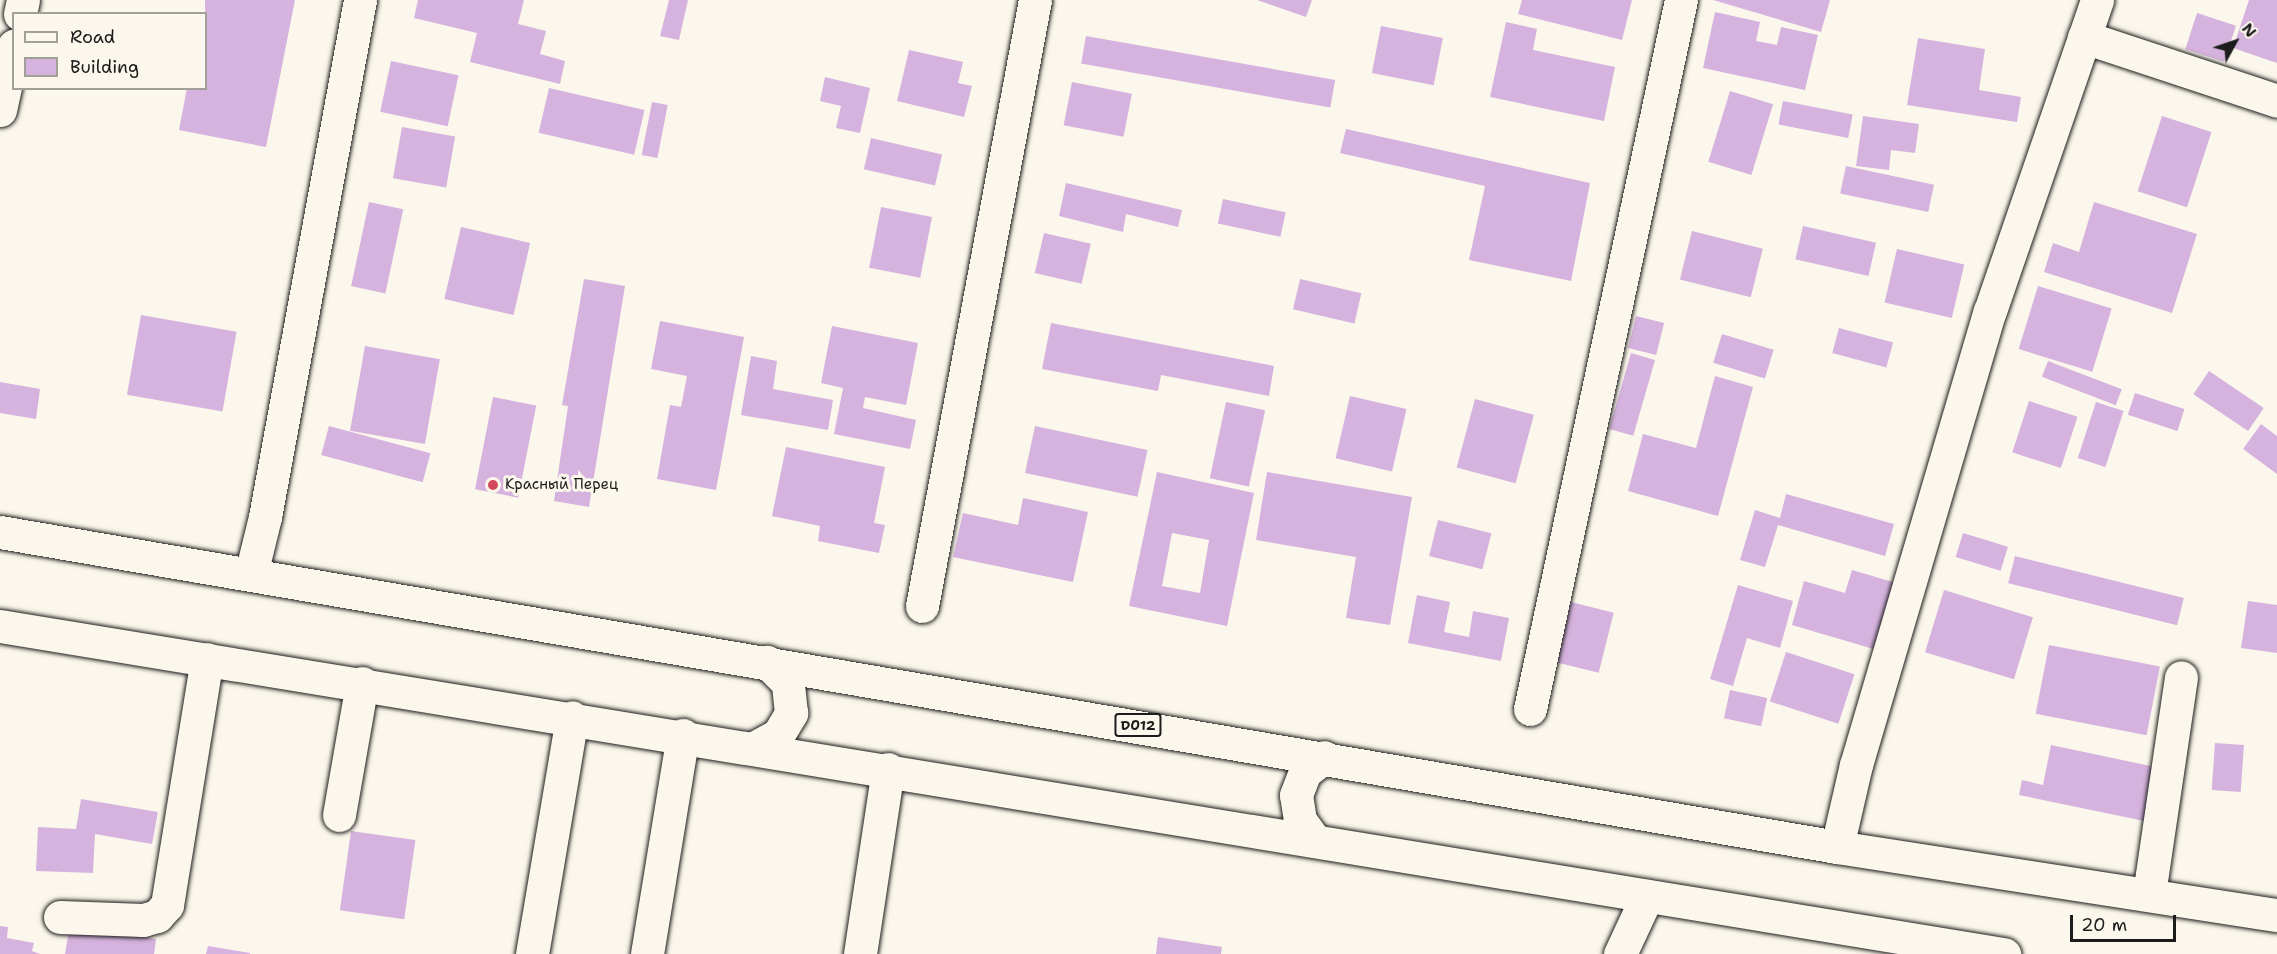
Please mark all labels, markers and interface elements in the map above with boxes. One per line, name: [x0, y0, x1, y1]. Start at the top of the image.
legend: [12, 12, 207, 90]
north arrow: [2205, 12, 2265, 72]
text: N: [2237, 18, 2261, 42]
text: Road: [70, 25, 115, 49]
text: Building: [70, 55, 139, 79]
place label: Красный Перец: [505, 476, 618, 494]
marker: Красный Перец: [486, 478, 500, 492]
road number: D012: [1114, 714, 1162, 736]
scale bar: [2073, 903, 2180, 941]
text: 20 m: [2081, 913, 2127, 937]

